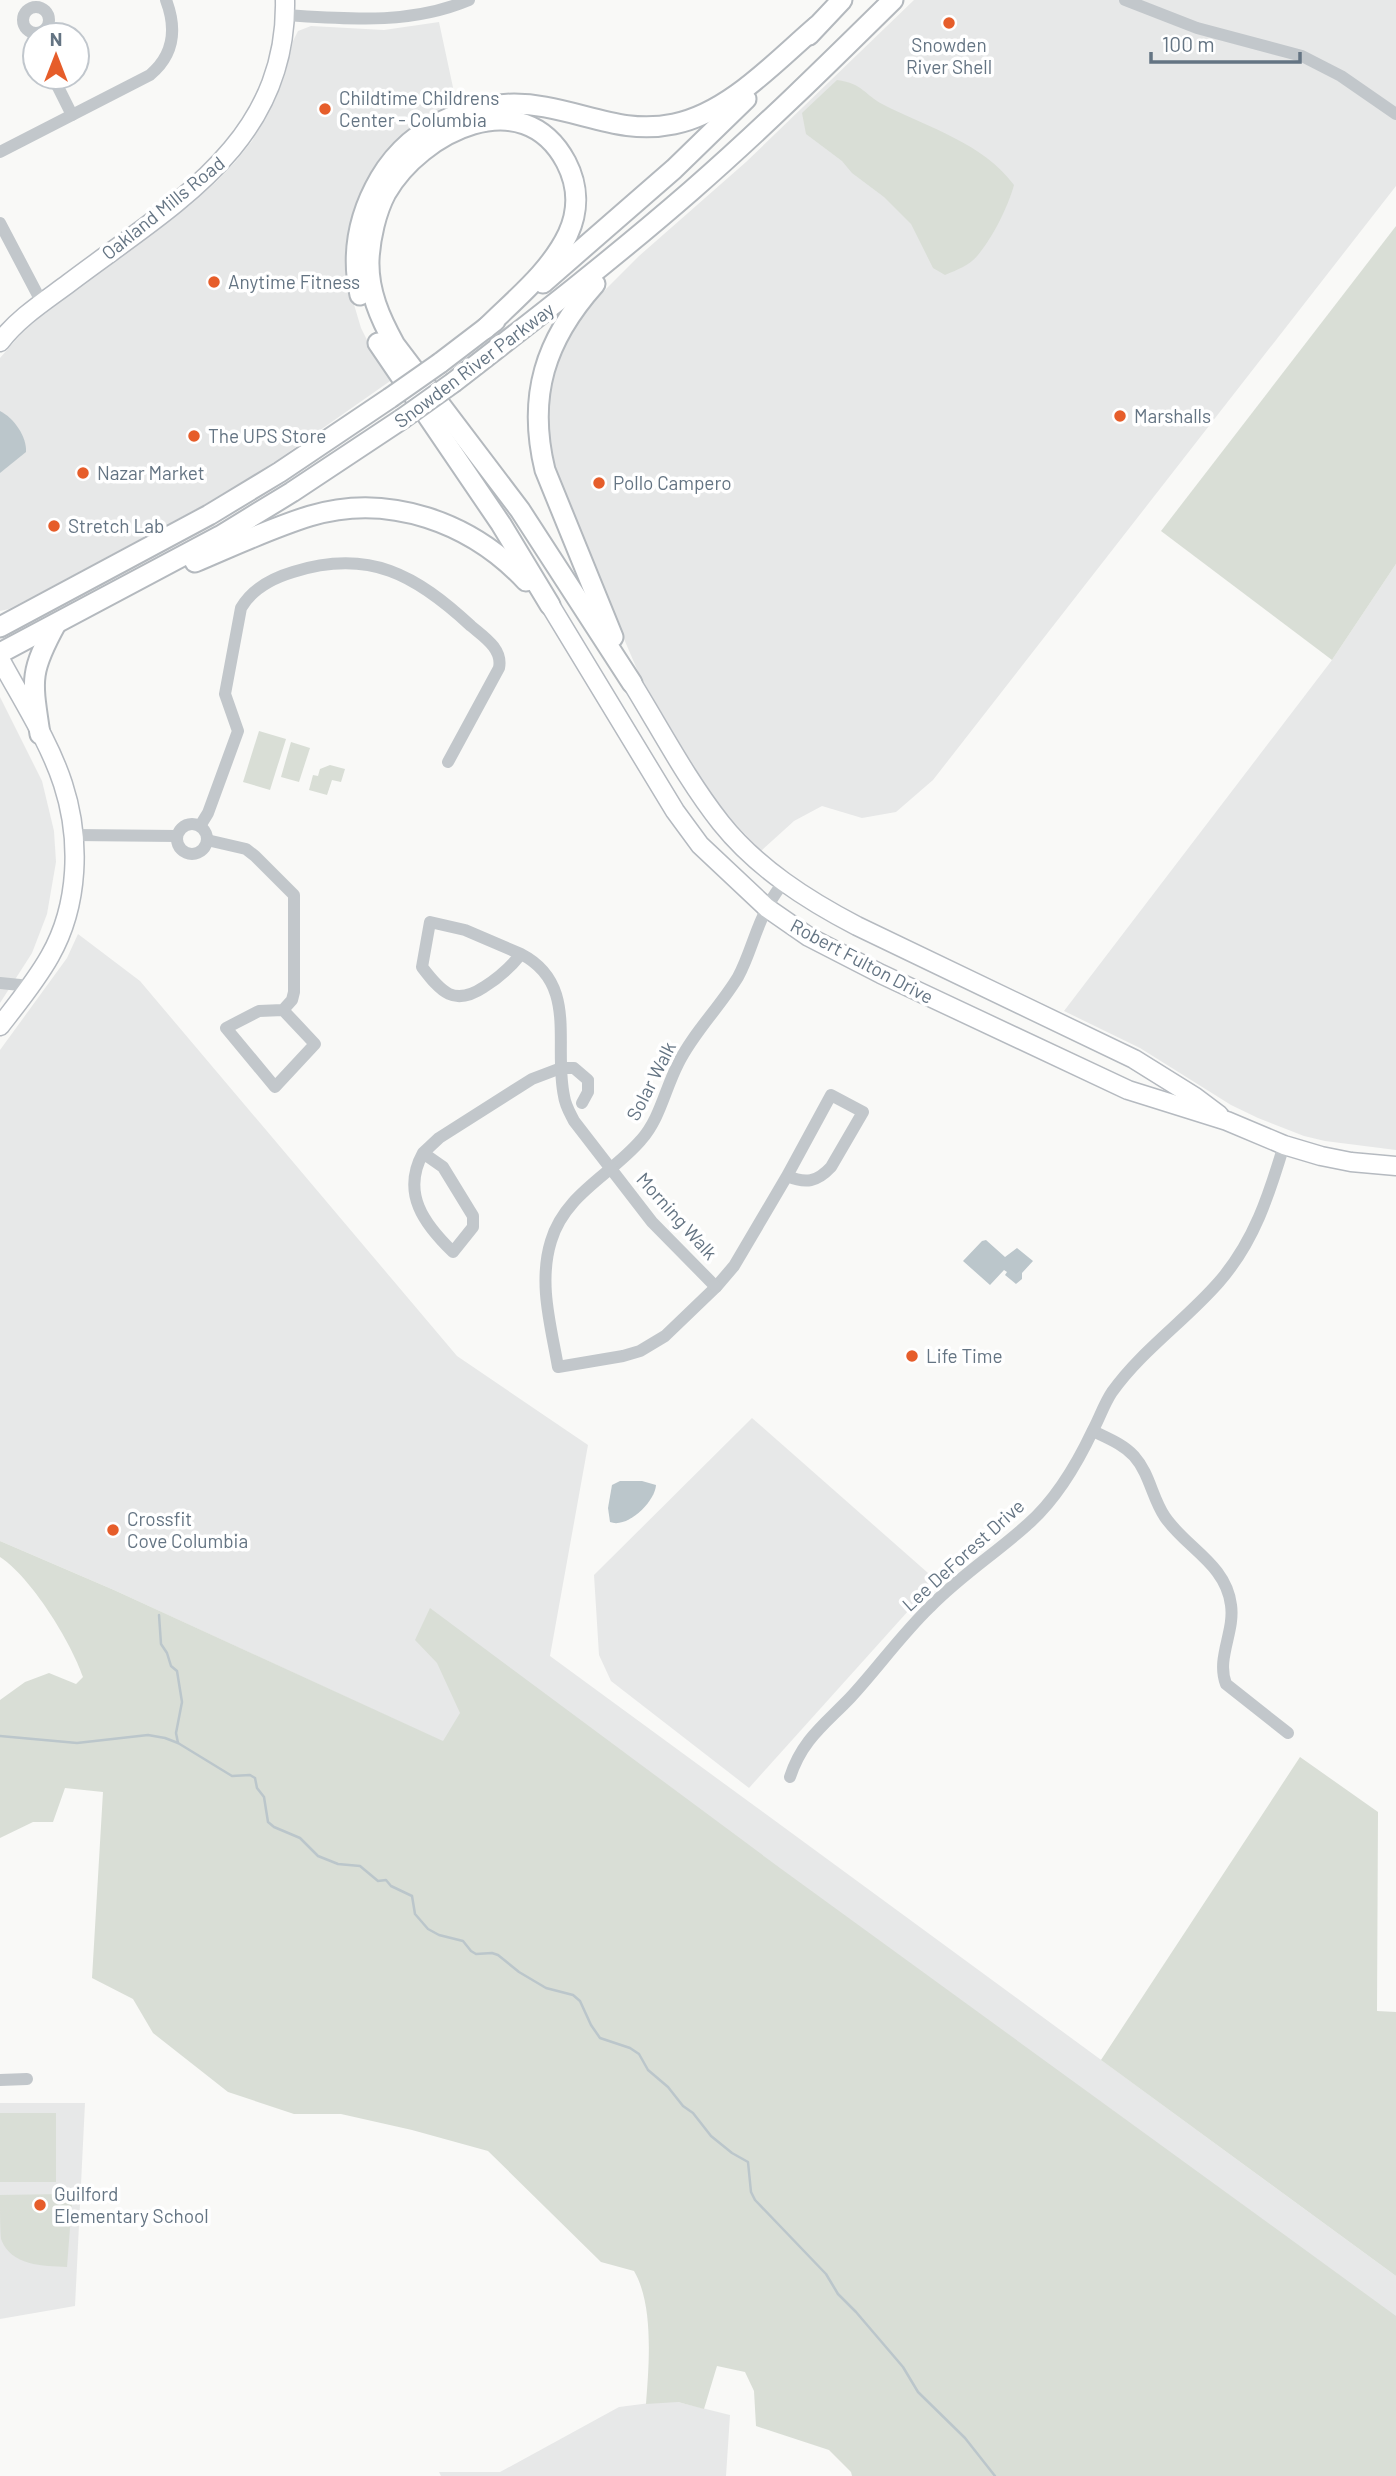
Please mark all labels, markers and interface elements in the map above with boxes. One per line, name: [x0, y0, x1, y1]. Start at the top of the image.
marker: Snowden River Shell: [941, 15, 957, 31]
north arrow: [21, 21, 91, 91]
scale bar: [1151, 21, 1300, 65]
text: N: [50, 27, 62, 50]
text: 100 m: [1162, 31, 1215, 56]
place label: Snowden River Shell: [906, 33, 992, 78]
place label: Childtime Childrens Center - Columbia: [339, 86, 499, 131]
marker: Childtime Childrens Center - Columbia: [317, 101, 333, 117]
street label: Oakland Mills Road: [97, 151, 229, 264]
place label: Anytime Fitness: [228, 270, 360, 293]
marker: Anytime Fitness: [206, 274, 222, 290]
street label: Snowden River Parkway: [389, 297, 558, 432]
place label: Marshalls: [1134, 404, 1211, 427]
marker: Marshalls: [1112, 408, 1128, 424]
place label: The UPS Store: [208, 424, 326, 447]
marker: The UPS Store: [186, 428, 202, 444]
place label: Nazar Market: [97, 461, 205, 484]
marker: Nazar Market: [75, 465, 91, 481]
place label: Pollo Campero: [613, 471, 732, 494]
marker: Pollo Campero: [591, 475, 607, 491]
place label: Stretch Lab: [68, 514, 164, 537]
marker: Stretch Lab: [46, 518, 62, 534]
street label: Robert Fulton Drive: [787, 913, 938, 1008]
street label: Solar Walk: [621, 1037, 680, 1124]
street label: Morning Walk: [632, 1167, 723, 1264]
place label: Life Time: [926, 1344, 1003, 1367]
marker: Life Time: [904, 1348, 920, 1364]
street label: Lee DeForest Drive: [897, 1494, 1028, 1615]
place label: Crossfit Cove Columbia: [127, 1507, 248, 1552]
marker: Crossfit Cove Columbia: [105, 1522, 121, 1538]
place label: Guilford Elementary School: [54, 2182, 209, 2227]
marker: Guilford Elementary School: [32, 2197, 48, 2213]

